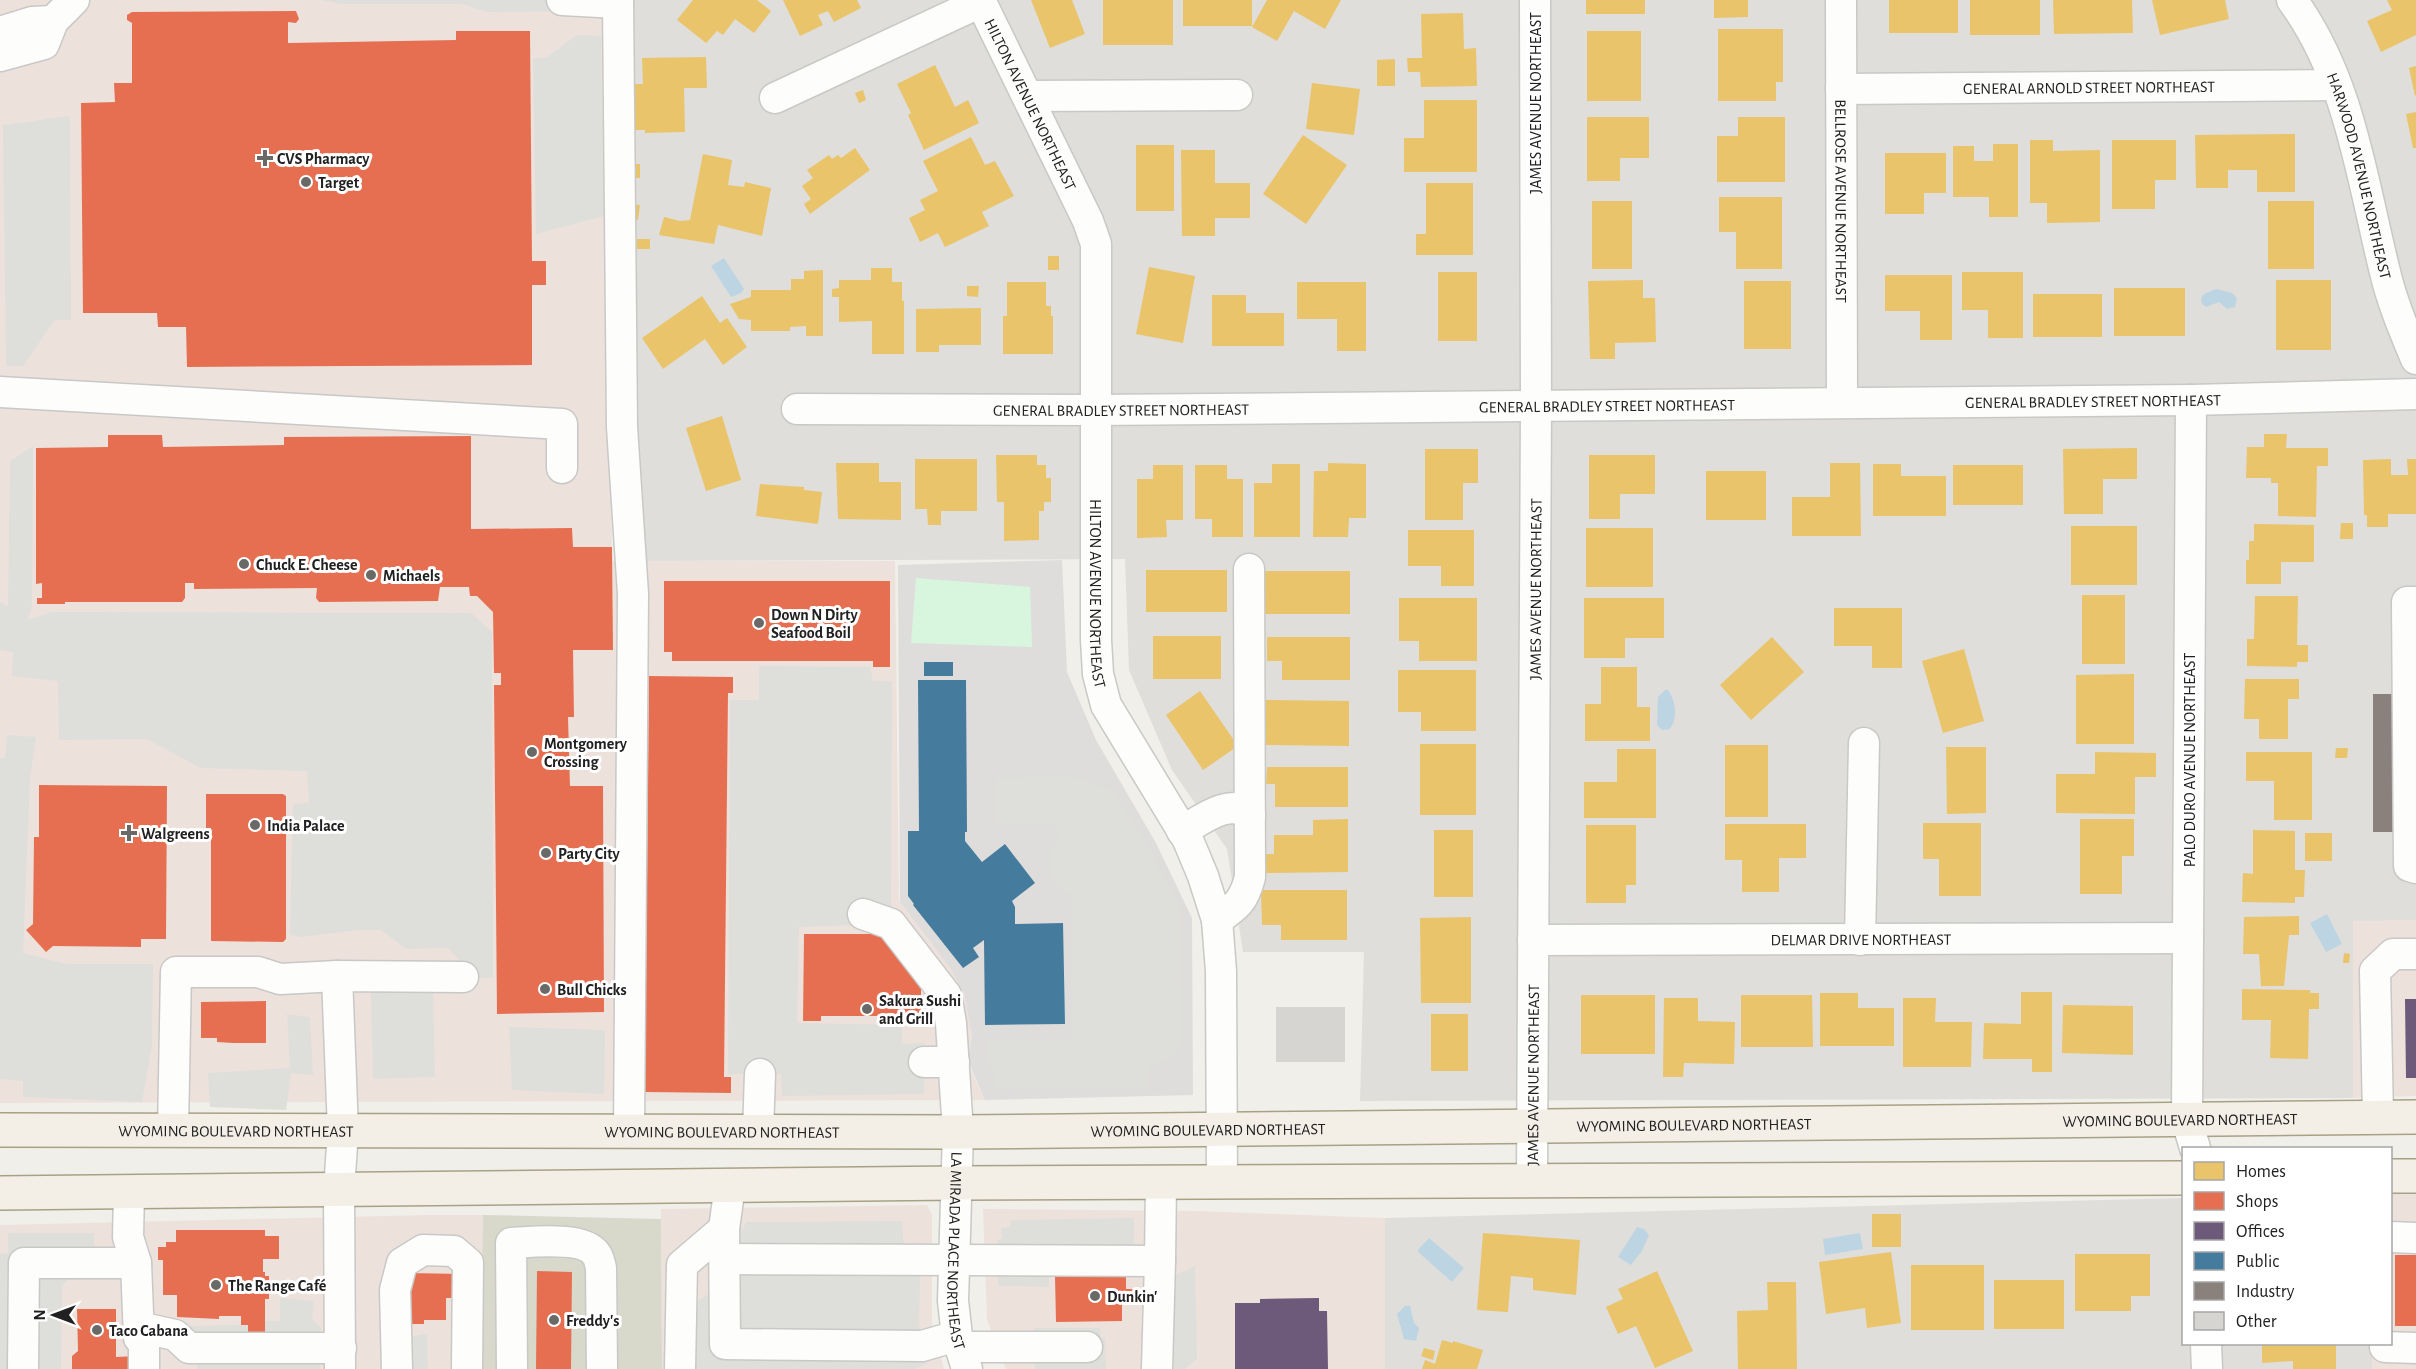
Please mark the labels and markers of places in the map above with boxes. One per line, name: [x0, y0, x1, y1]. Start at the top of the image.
marker: CVS Pharmacy: [258, 151, 272, 165]
place label: CVS Pharmacy: [277, 151, 370, 168]
marker: Target: [299, 175, 313, 189]
place label: Target: [318, 175, 360, 191]
marker: Chuck E. Cheese: [237, 557, 251, 571]
place label: Chuck E. Cheese: [256, 557, 358, 573]
marker: Michaels: [364, 568, 378, 582]
place label: Michaels: [383, 568, 440, 584]
place label: Down N Dirty Seafood Boil: [771, 607, 858, 641]
marker: Down N Dirty Seafood Boil: [752, 616, 766, 630]
place label: Montgomery Crossing: [544, 736, 628, 770]
marker: Montgomery Crossing: [525, 745, 539, 759]
marker: India Palace: [248, 818, 262, 832]
place label: India Palace: [267, 818, 345, 834]
marker: Walgreens: [122, 826, 136, 840]
place label: Walgreens: [141, 826, 210, 842]
marker: Party City: [539, 846, 553, 860]
place label: Party City: [558, 846, 621, 863]
marker: Bull Chicks: [538, 982, 552, 996]
place label: Bull Chicks: [557, 982, 627, 998]
place label: Sakura Sushi and Grill: [879, 993, 961, 1027]
marker: Sakura Sushi and Grill: [860, 1002, 874, 1016]
marker: The Range Café: [209, 1278, 223, 1292]
place label: The Range Café: [228, 1278, 327, 1294]
marker: Dunkin': [1088, 1289, 1102, 1303]
place label: Dunkin': [1107, 1289, 1157, 1305]
marker: Freddy's: [547, 1313, 561, 1327]
place label: Freddy's: [566, 1313, 619, 1330]
marker: Taco Cabana: [90, 1323, 104, 1337]
place label: Taco Cabana: [109, 1323, 189, 1339]

